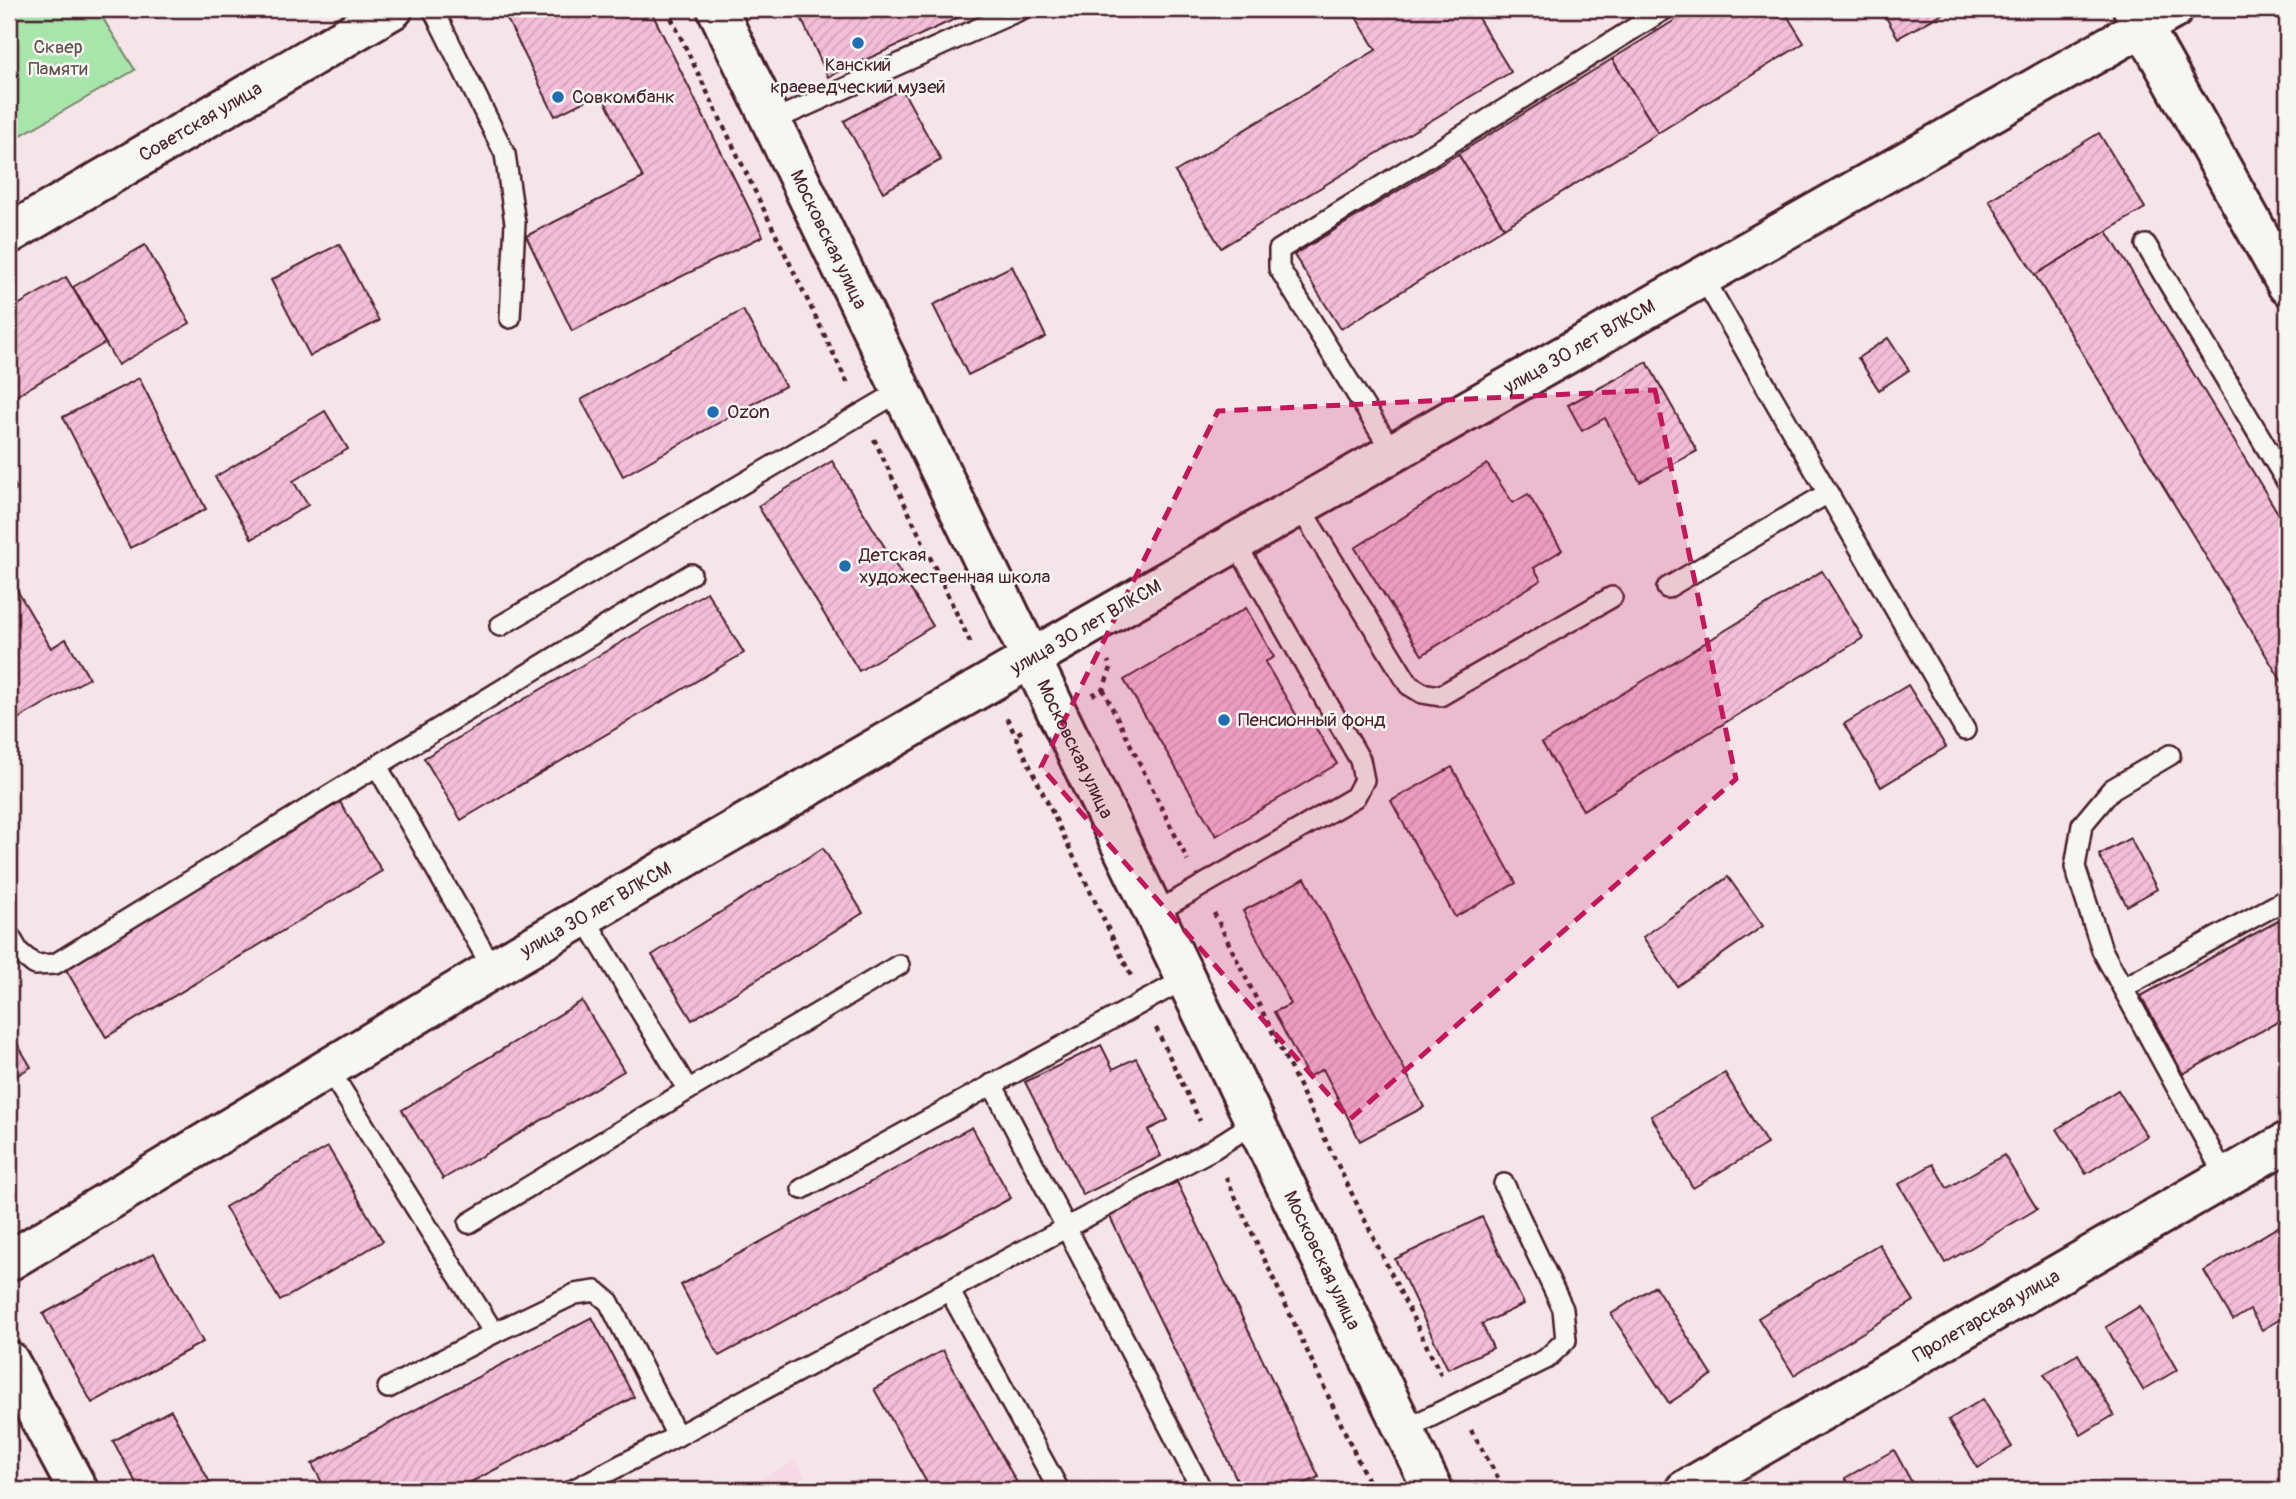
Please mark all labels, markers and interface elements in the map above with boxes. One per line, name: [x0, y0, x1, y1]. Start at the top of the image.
park label: Сквер Памяти: [28, 35, 88, 81]
marker: Канский краеведческий музей: [850, 35, 866, 51]
place label: Канский краеведческий музей: [770, 53, 946, 99]
street label: Советская улица: [135, 76, 267, 167]
place label: Совкомбанк: [572, 85, 675, 109]
marker: Совкомбанк: [550, 89, 566, 105]
street label: Московская улица: [785, 166, 872, 313]
street label: улица 30 лет ВЛКСМ: [1498, 294, 1660, 400]
place label: Ozon: [727, 400, 770, 424]
marker: Ozon: [705, 404, 721, 420]
place label: Детская художественная школа: [858, 543, 1051, 589]
marker: Детская художественная школа: [837, 558, 853, 574]
street label: улица 30 лет ВЛКСМ: [1005, 574, 1166, 681]
street label: Московская улица: [1031, 676, 1119, 823]
place label: Пенсионный фонд: [1238, 708, 1386, 732]
marker: Пенсионный фонд: [1216, 712, 1232, 728]
street label: улица 30 лет ВЛКСМ: [515, 857, 676, 963]
street label: Московская улица: [1278, 1187, 1366, 1334]
street label: Пролетарская улица: [1908, 1264, 2064, 1368]

